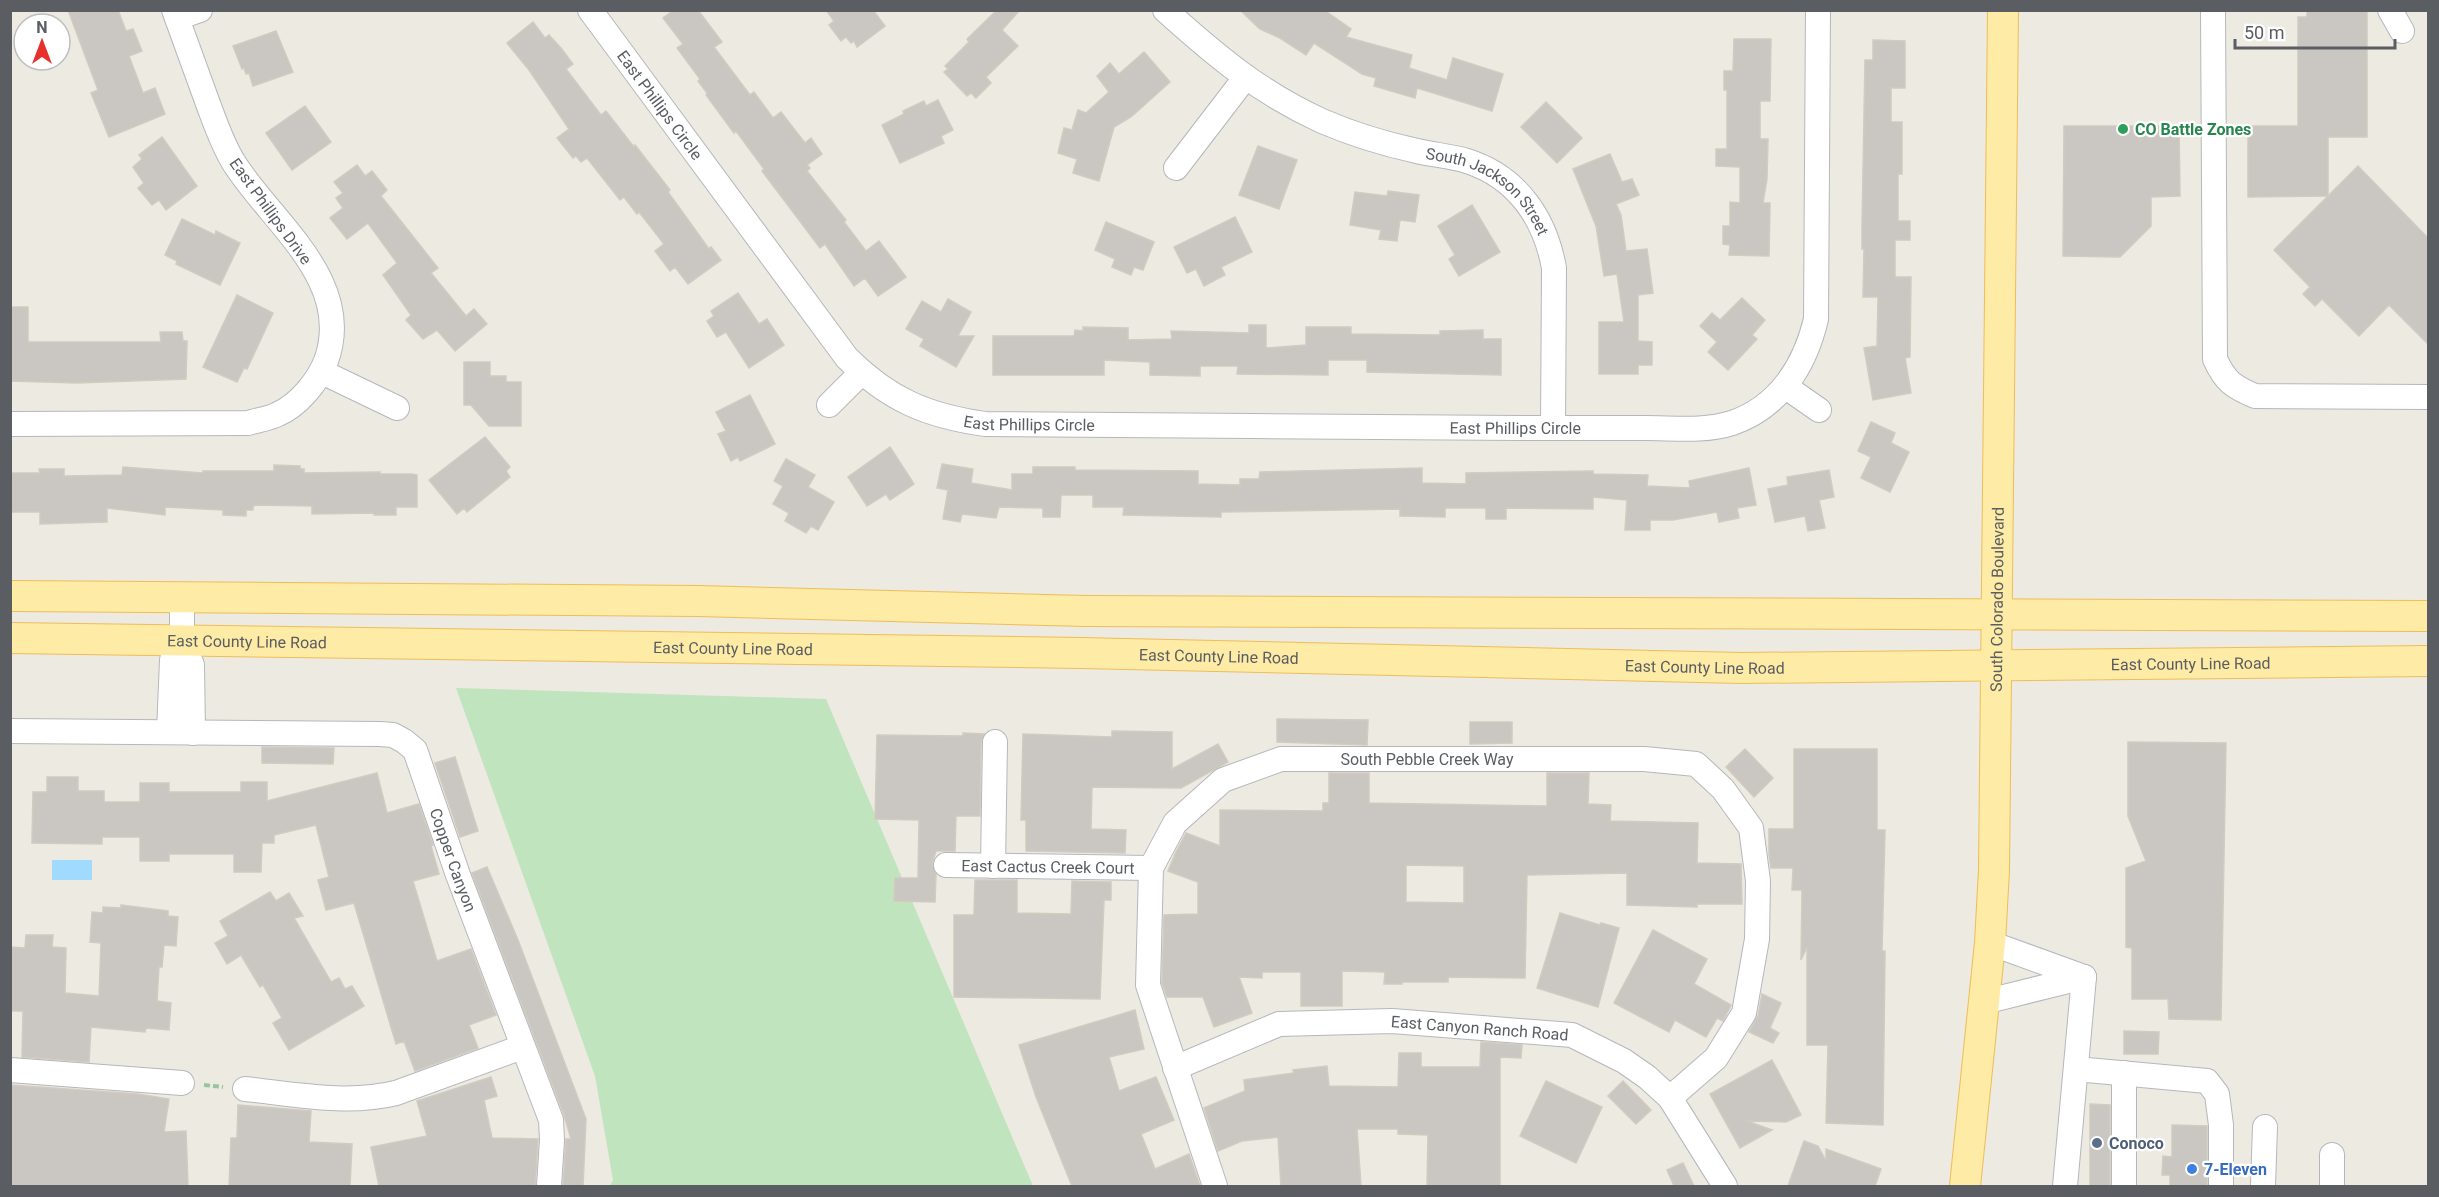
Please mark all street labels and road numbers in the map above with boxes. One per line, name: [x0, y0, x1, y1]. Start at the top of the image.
street label: East Phillips Circle: [613, 47, 706, 164]
street label: South Jackson Street: [1424, 144, 1553, 238]
street label: East Phillips Drive: [226, 154, 316, 268]
street label: East Phillips Circle: [962, 412, 1095, 435]
street label: East Phillips Circle: [1450, 419, 1581, 438]
street label: South Colorado Boulevard: [1987, 507, 2008, 692]
street label: East County Line Road: [167, 631, 327, 652]
street label: East County Line Road: [653, 638, 813, 659]
street label: East County Line Road: [1139, 645, 1299, 668]
street label: East County Line Road: [2111, 654, 2271, 674]
street label: East County Line Road: [1625, 656, 1785, 678]
street label: South Pebble Creek Way: [1340, 750, 1514, 769]
street label: Copper Canyon: [426, 806, 480, 914]
street label: East Cactus Creek Court: [961, 856, 1135, 878]
street label: East Canyon Ranch Road: [1390, 1012, 1569, 1045]

